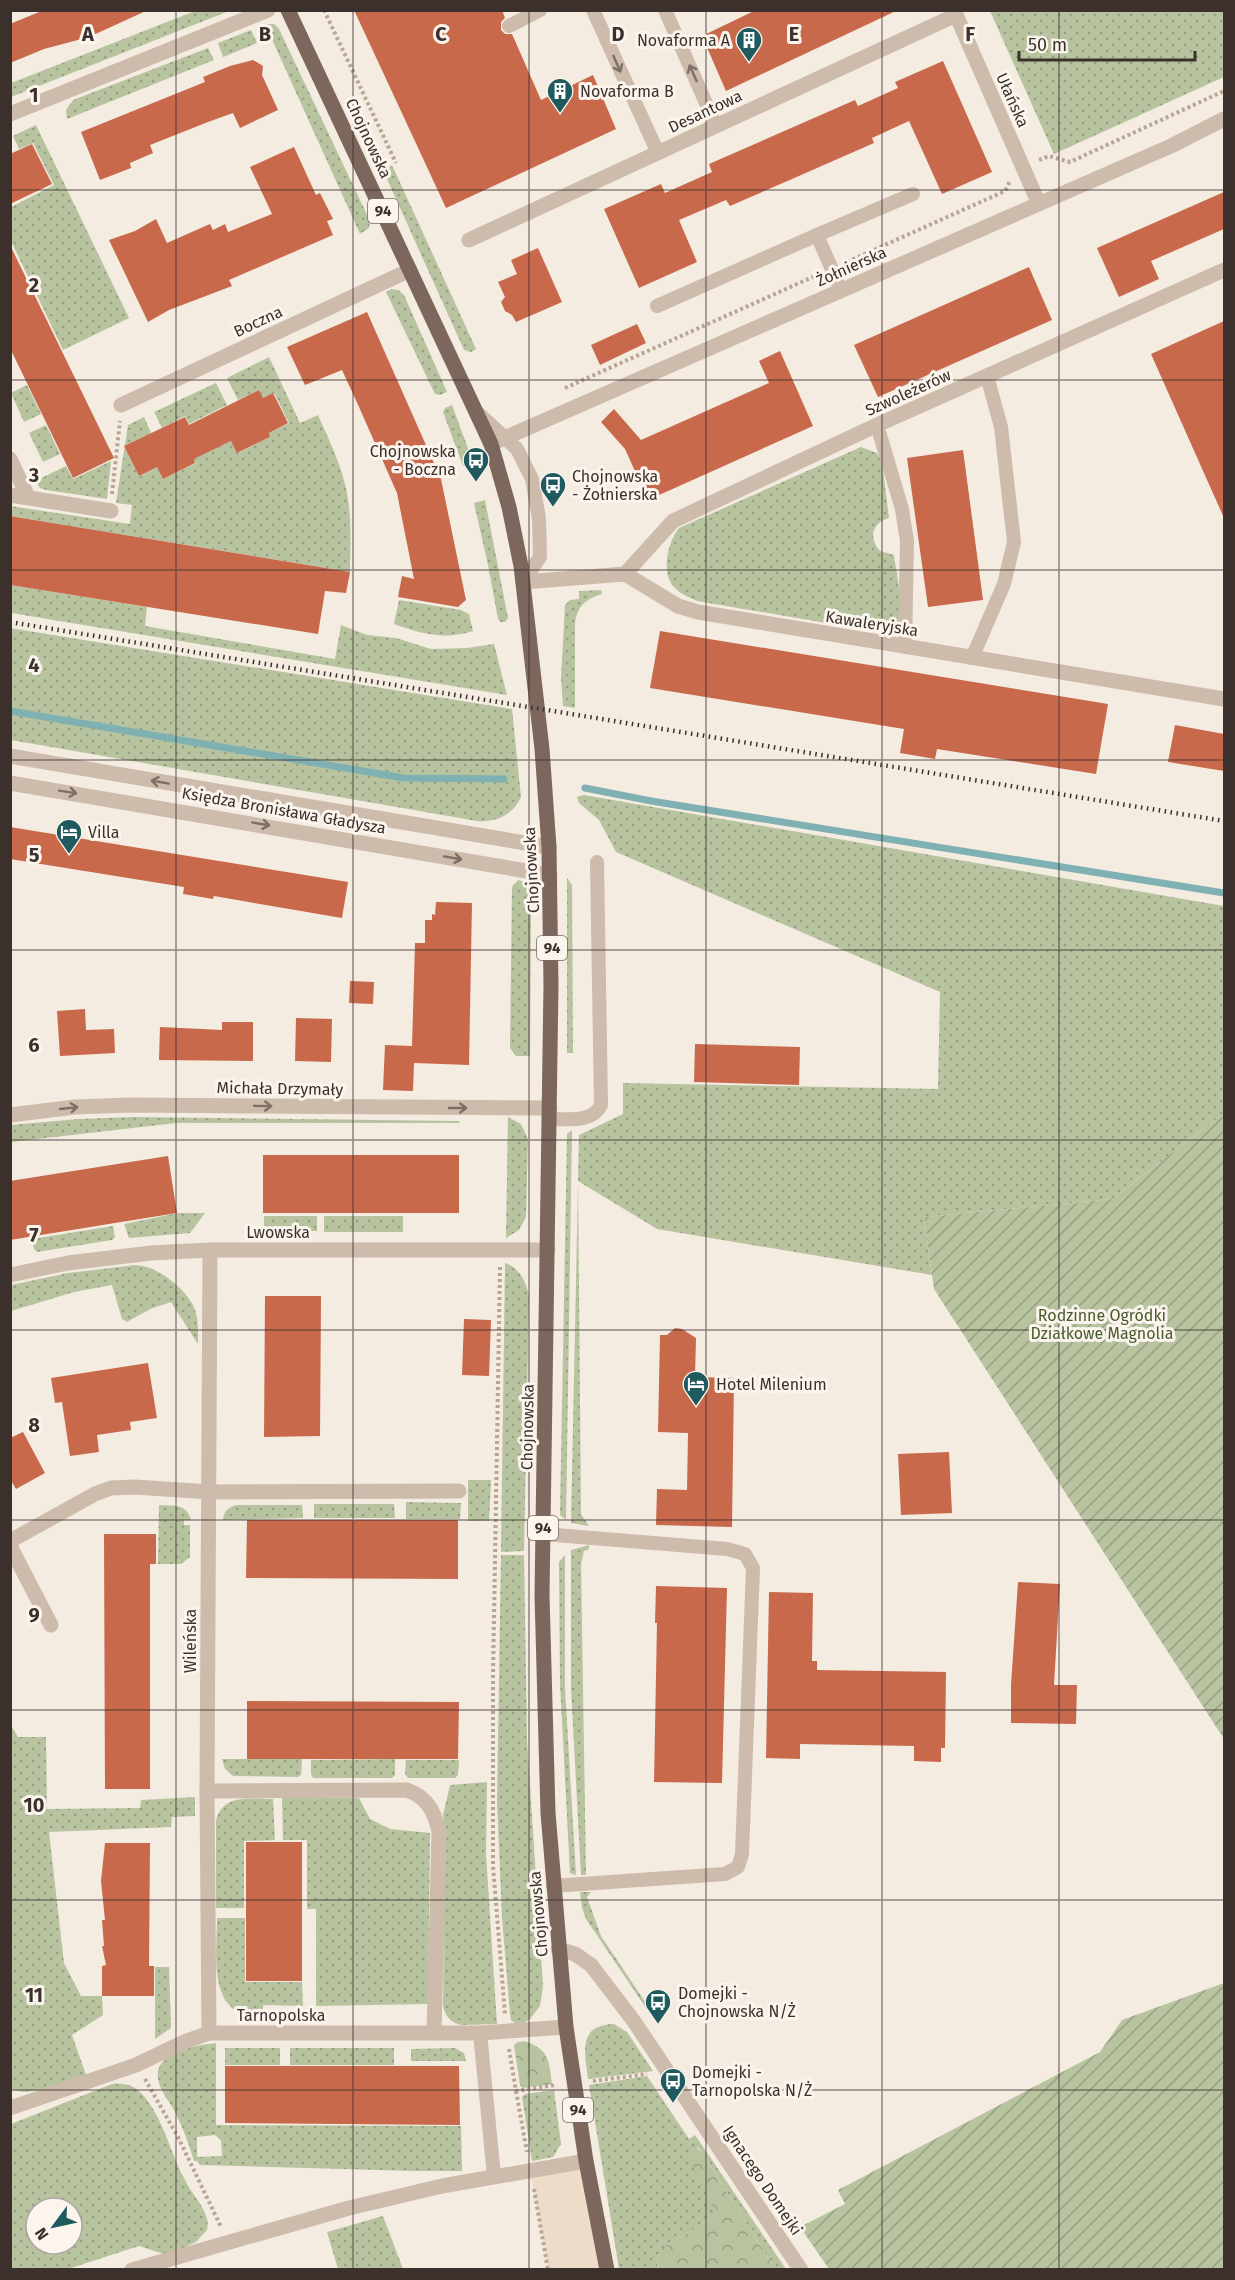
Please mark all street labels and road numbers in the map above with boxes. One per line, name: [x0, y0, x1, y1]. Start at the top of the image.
street label: Ułańska: [992, 70, 1033, 130]
street label: Desantowa: [665, 86, 745, 137]
street label: Chojnowska: [342, 95, 395, 181]
road number: 94: [368, 199, 398, 223]
street label: Żołnierska: [813, 242, 889, 290]
street label: Boczna: [231, 302, 286, 341]
street label: Szwoleżerów: [862, 365, 954, 420]
street label: Kawaleryjska: [824, 607, 920, 640]
street label: Księdza Bronisława Gładysza: [180, 783, 387, 838]
street label: Chojnowska: [520, 826, 543, 914]
road number: 94: [537, 936, 567, 960]
street label: Michała Drzymały: [217, 1078, 344, 1099]
street label: Lwowska: [246, 1223, 310, 1242]
street label: Chojnowska: [517, 1384, 538, 1470]
road number: 94: [528, 1516, 558, 1540]
street label: Wileńska: [181, 1609, 200, 1673]
street label: Chojnowska: [525, 1870, 552, 1958]
street label: Tarnopolska: [237, 2006, 325, 2025]
road number: 94: [563, 2098, 593, 2122]
street label: Ignacego Domejki: [719, 2122, 806, 2239]

